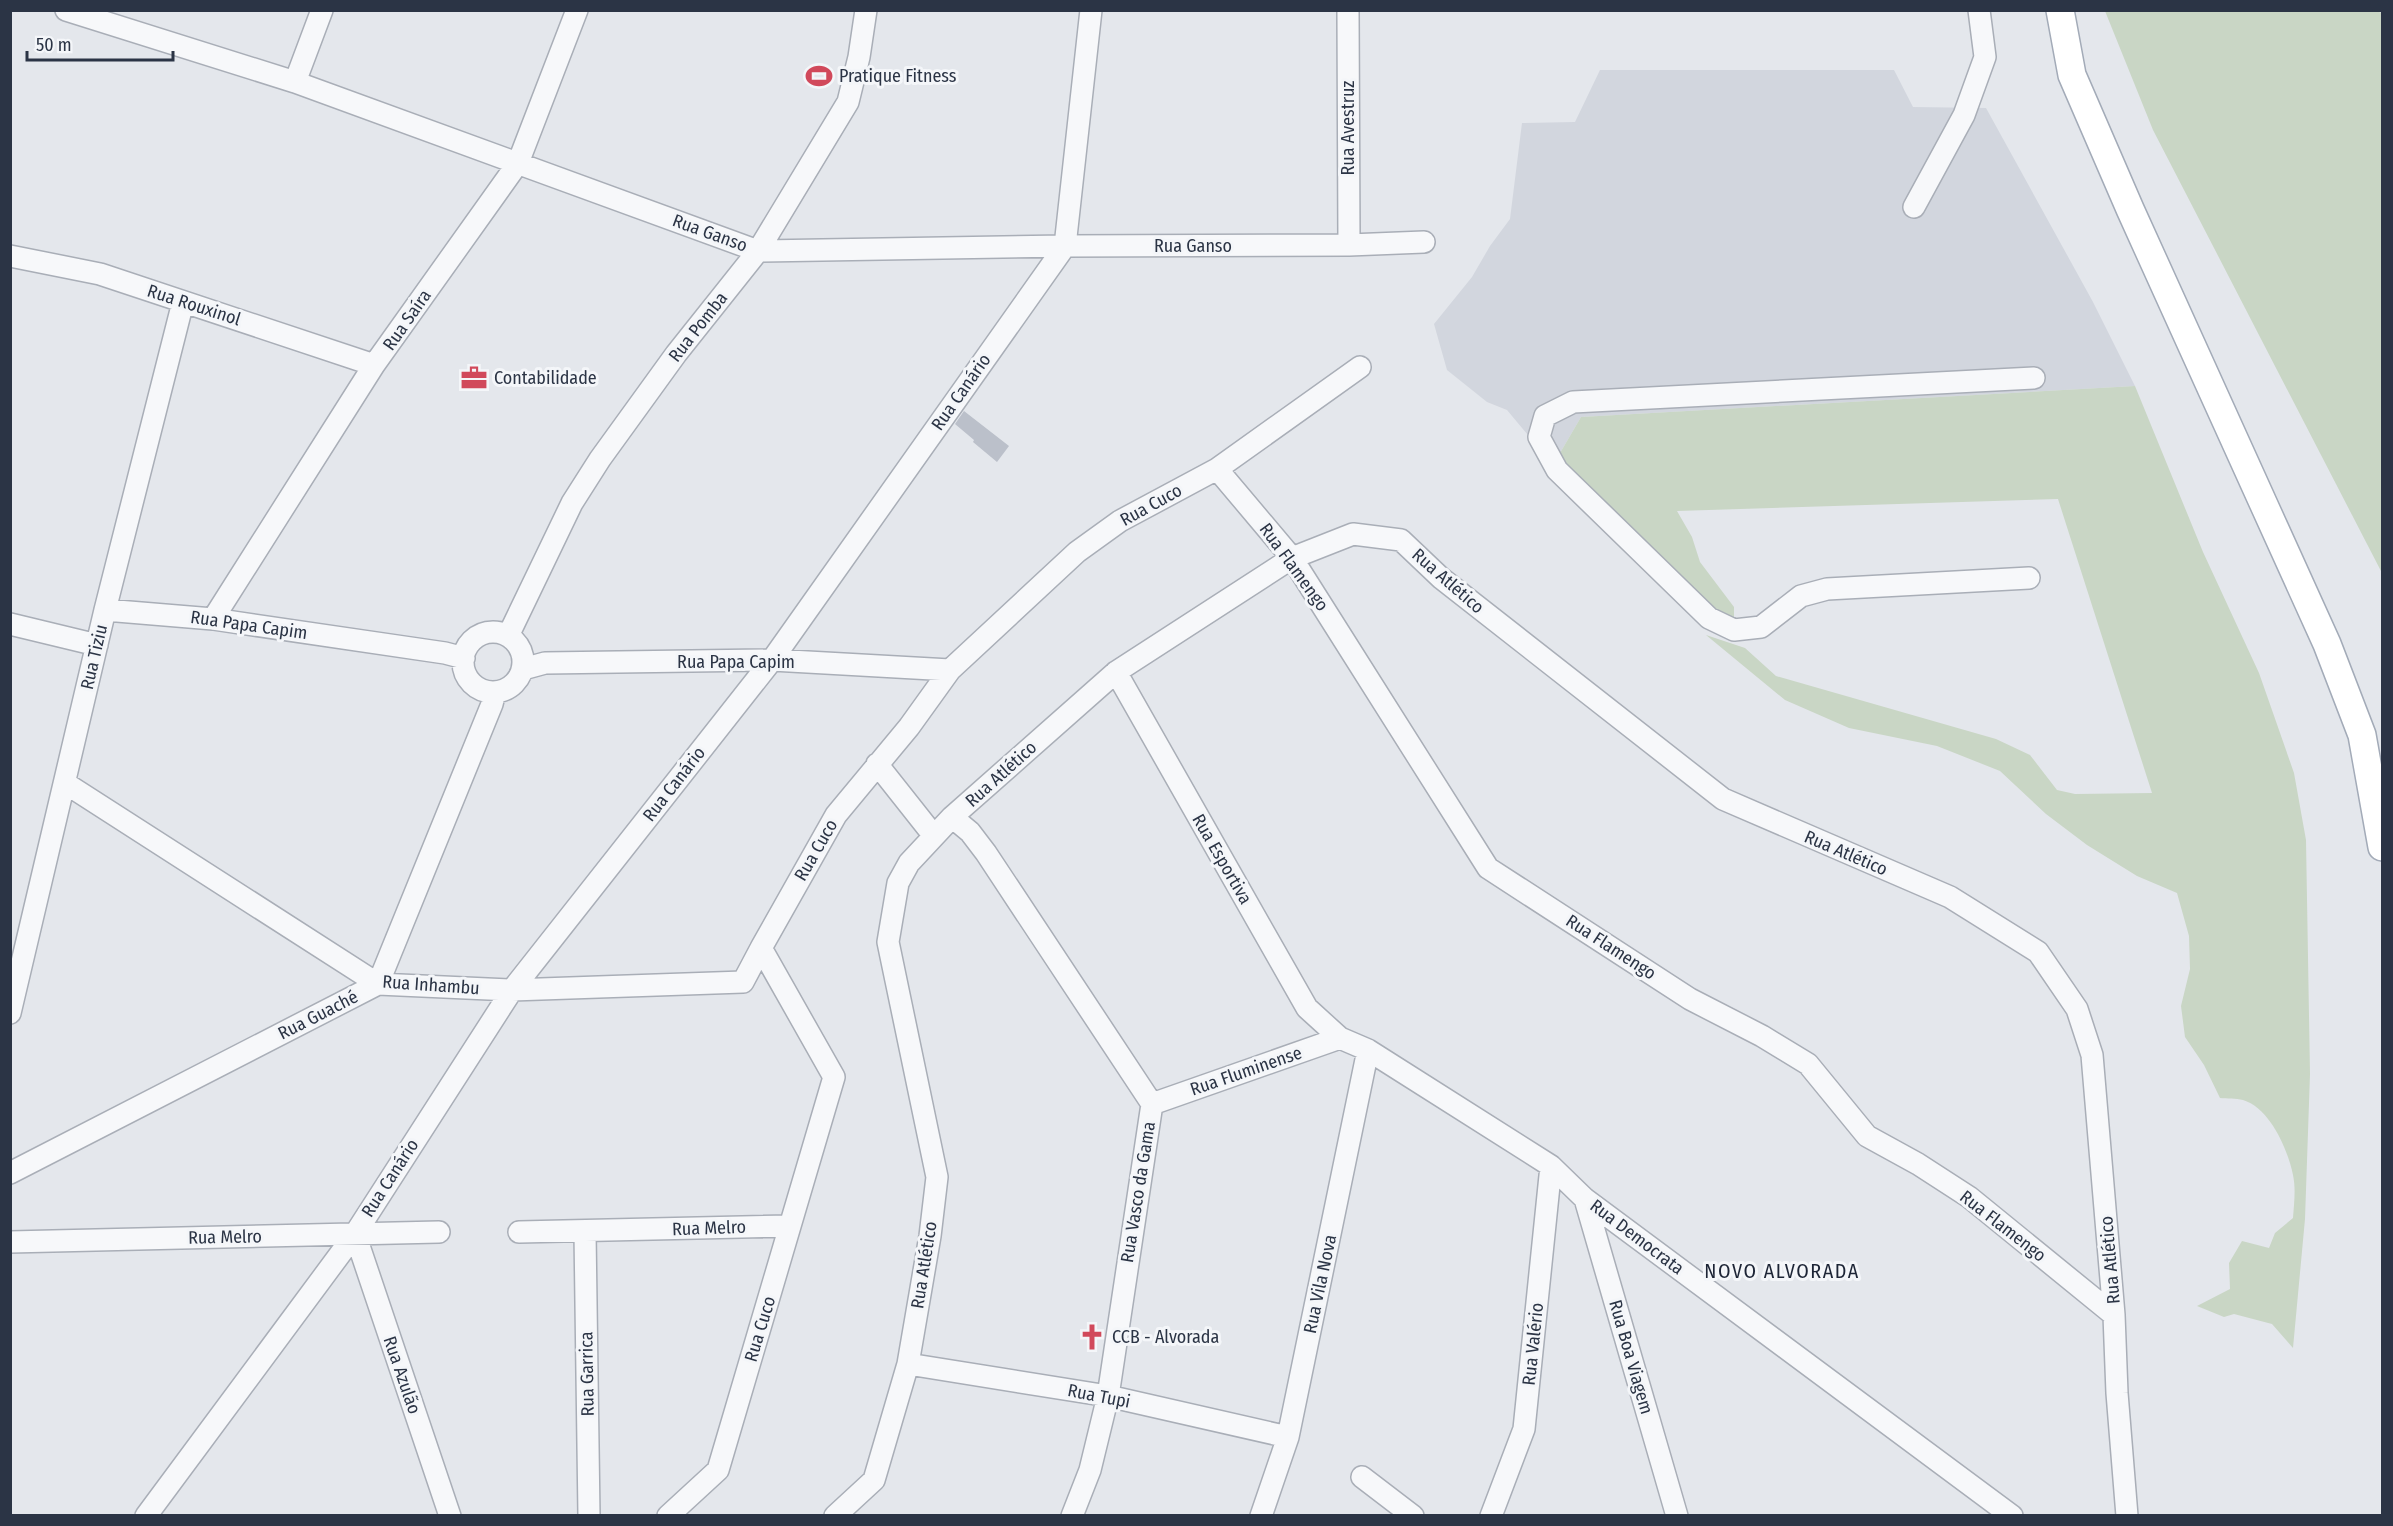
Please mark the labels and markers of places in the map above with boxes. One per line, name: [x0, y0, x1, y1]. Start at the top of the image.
sports icon: Pratique Fitness: [804, 61, 834, 91]
place label: Pratique Fitness: [839, 65, 957, 87]
office icon: Contabilidade: [459, 363, 489, 393]
place label: Contabilidade: [494, 367, 597, 389]
church icon: CCB - Alvorada: [1077, 1322, 1107, 1352]
place label: CCB - Alvorada: [1112, 1326, 1220, 1348]

